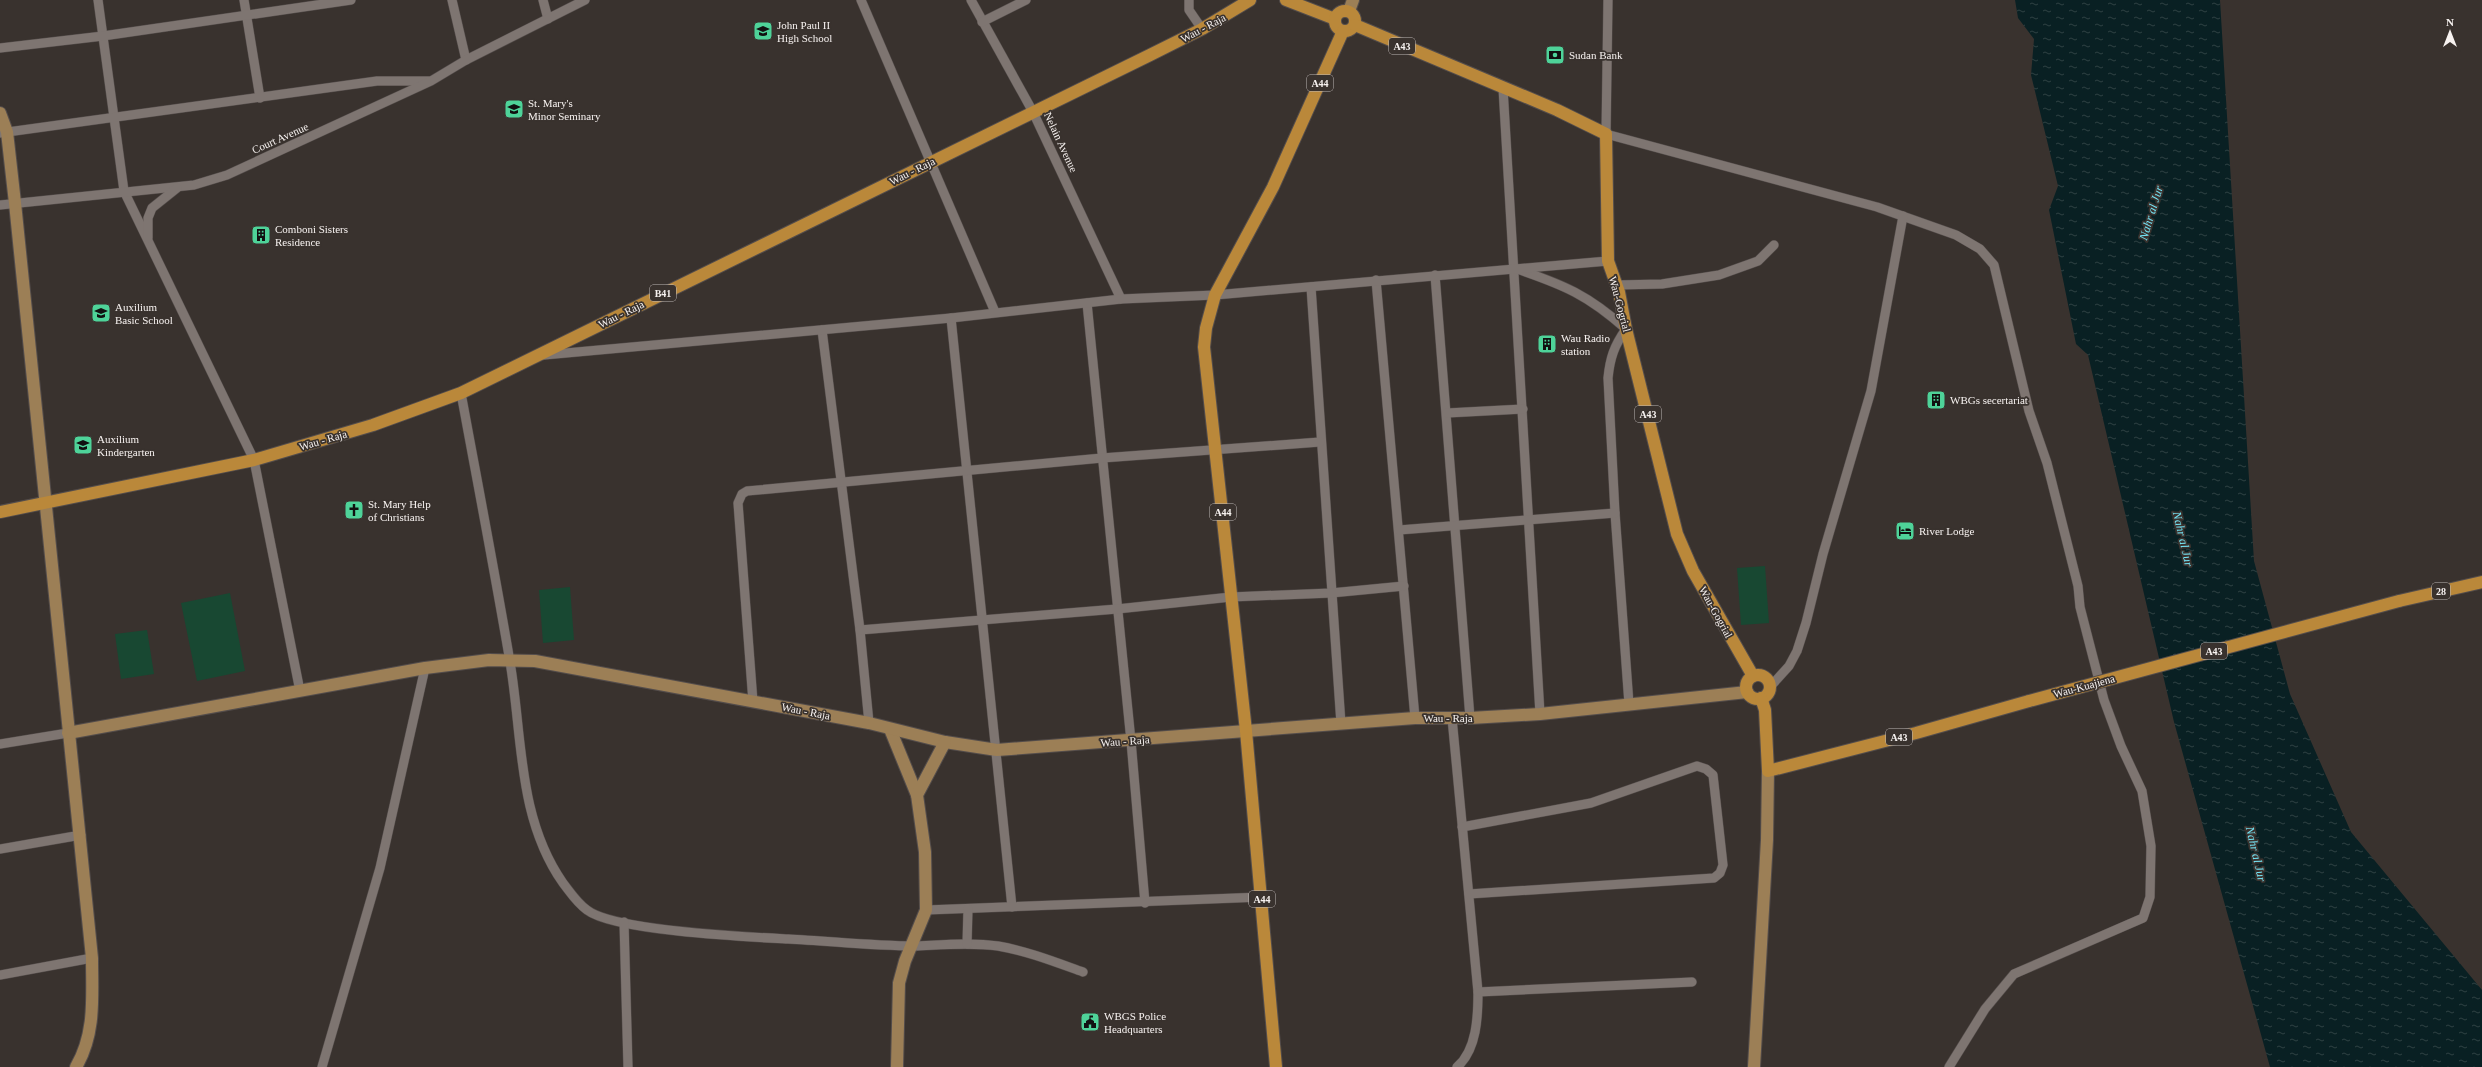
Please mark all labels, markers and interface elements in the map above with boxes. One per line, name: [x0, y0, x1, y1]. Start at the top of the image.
street label: Wau - Raja: [1178, 11, 1228, 45]
north arrow: [2430, 12, 2470, 52]
text: N: [2446, 16, 2454, 28]
place label: John Paul II High School: [777, 19, 832, 44]
school or university icon: John Paul II High School: [752, 20, 774, 42]
road number: A43: [1389, 38, 1415, 54]
bank icon: Sudan Bank: [1544, 44, 1566, 66]
place label: Sudan Bank: [1569, 49, 1623, 61]
road number: A44: [1307, 75, 1333, 91]
place label: St. Mary's Minor Seminary: [528, 97, 601, 122]
school or university icon: St. Mary's Minor Seminary: [503, 98, 525, 120]
street label: Nelain Avenue: [1042, 110, 1080, 174]
street label: Court Avenue: [250, 120, 310, 156]
street label: Wau - Raja: [887, 155, 937, 187]
water label: Nahr al Jur: [2136, 184, 2166, 243]
place label: Comboni Sisters Residence: [275, 223, 348, 248]
building icon: Comboni Sisters Residence: [250, 224, 272, 246]
street label: Wau-Gogrial: [1607, 275, 1633, 333]
road number: B41: [650, 285, 676, 301]
street label: Wau - Raja: [596, 298, 646, 330]
place label: Auxilium Basic School: [115, 301, 173, 326]
school or university icon: Auxilium Basic School: [90, 302, 112, 324]
place label: Wau Radio station: [1561, 332, 1610, 357]
building icon: Wau Radio station: [1536, 333, 1558, 355]
building icon: WBGs secertariat: [1925, 389, 1947, 411]
place label: WBGs secertariat: [1950, 394, 2028, 406]
road number: A43: [1635, 406, 1661, 422]
street label: Wau - Raja: [298, 427, 348, 453]
place label: Auxilium Kindergarten: [97, 433, 155, 458]
school or university icon: Auxilium Kindergarten: [72, 434, 94, 456]
place label: St. Mary Help of Christians: [368, 498, 431, 523]
church icon: St. Mary Help of Christians: [343, 499, 365, 521]
road number: A44: [1210, 504, 1236, 520]
water label: Nahr al Jur: [2170, 509, 2196, 568]
hotel icon: River Lodge: [1894, 520, 1916, 542]
place label: River Lodge: [1919, 525, 1974, 537]
road number: 28: [2432, 583, 2450, 599]
street label: Wau-Gogrial: [1697, 584, 1735, 640]
road number: A43: [2201, 643, 2227, 659]
street label: Wau-Kuajiena: [2052, 672, 2116, 700]
street label: Wau - Raja: [781, 700, 831, 722]
street label: Wau - Raja: [1423, 712, 1473, 724]
road number: A43: [1886, 729, 1912, 745]
street label: Wau - Raja: [1100, 733, 1150, 749]
water label: Nahr al Jur: [2243, 824, 2269, 883]
road number: A44: [1249, 891, 1275, 907]
place label: WBGS Police Headquarters: [1104, 1010, 1166, 1035]
public building icon: WBGS Police Headquarters: [1079, 1011, 1101, 1033]

